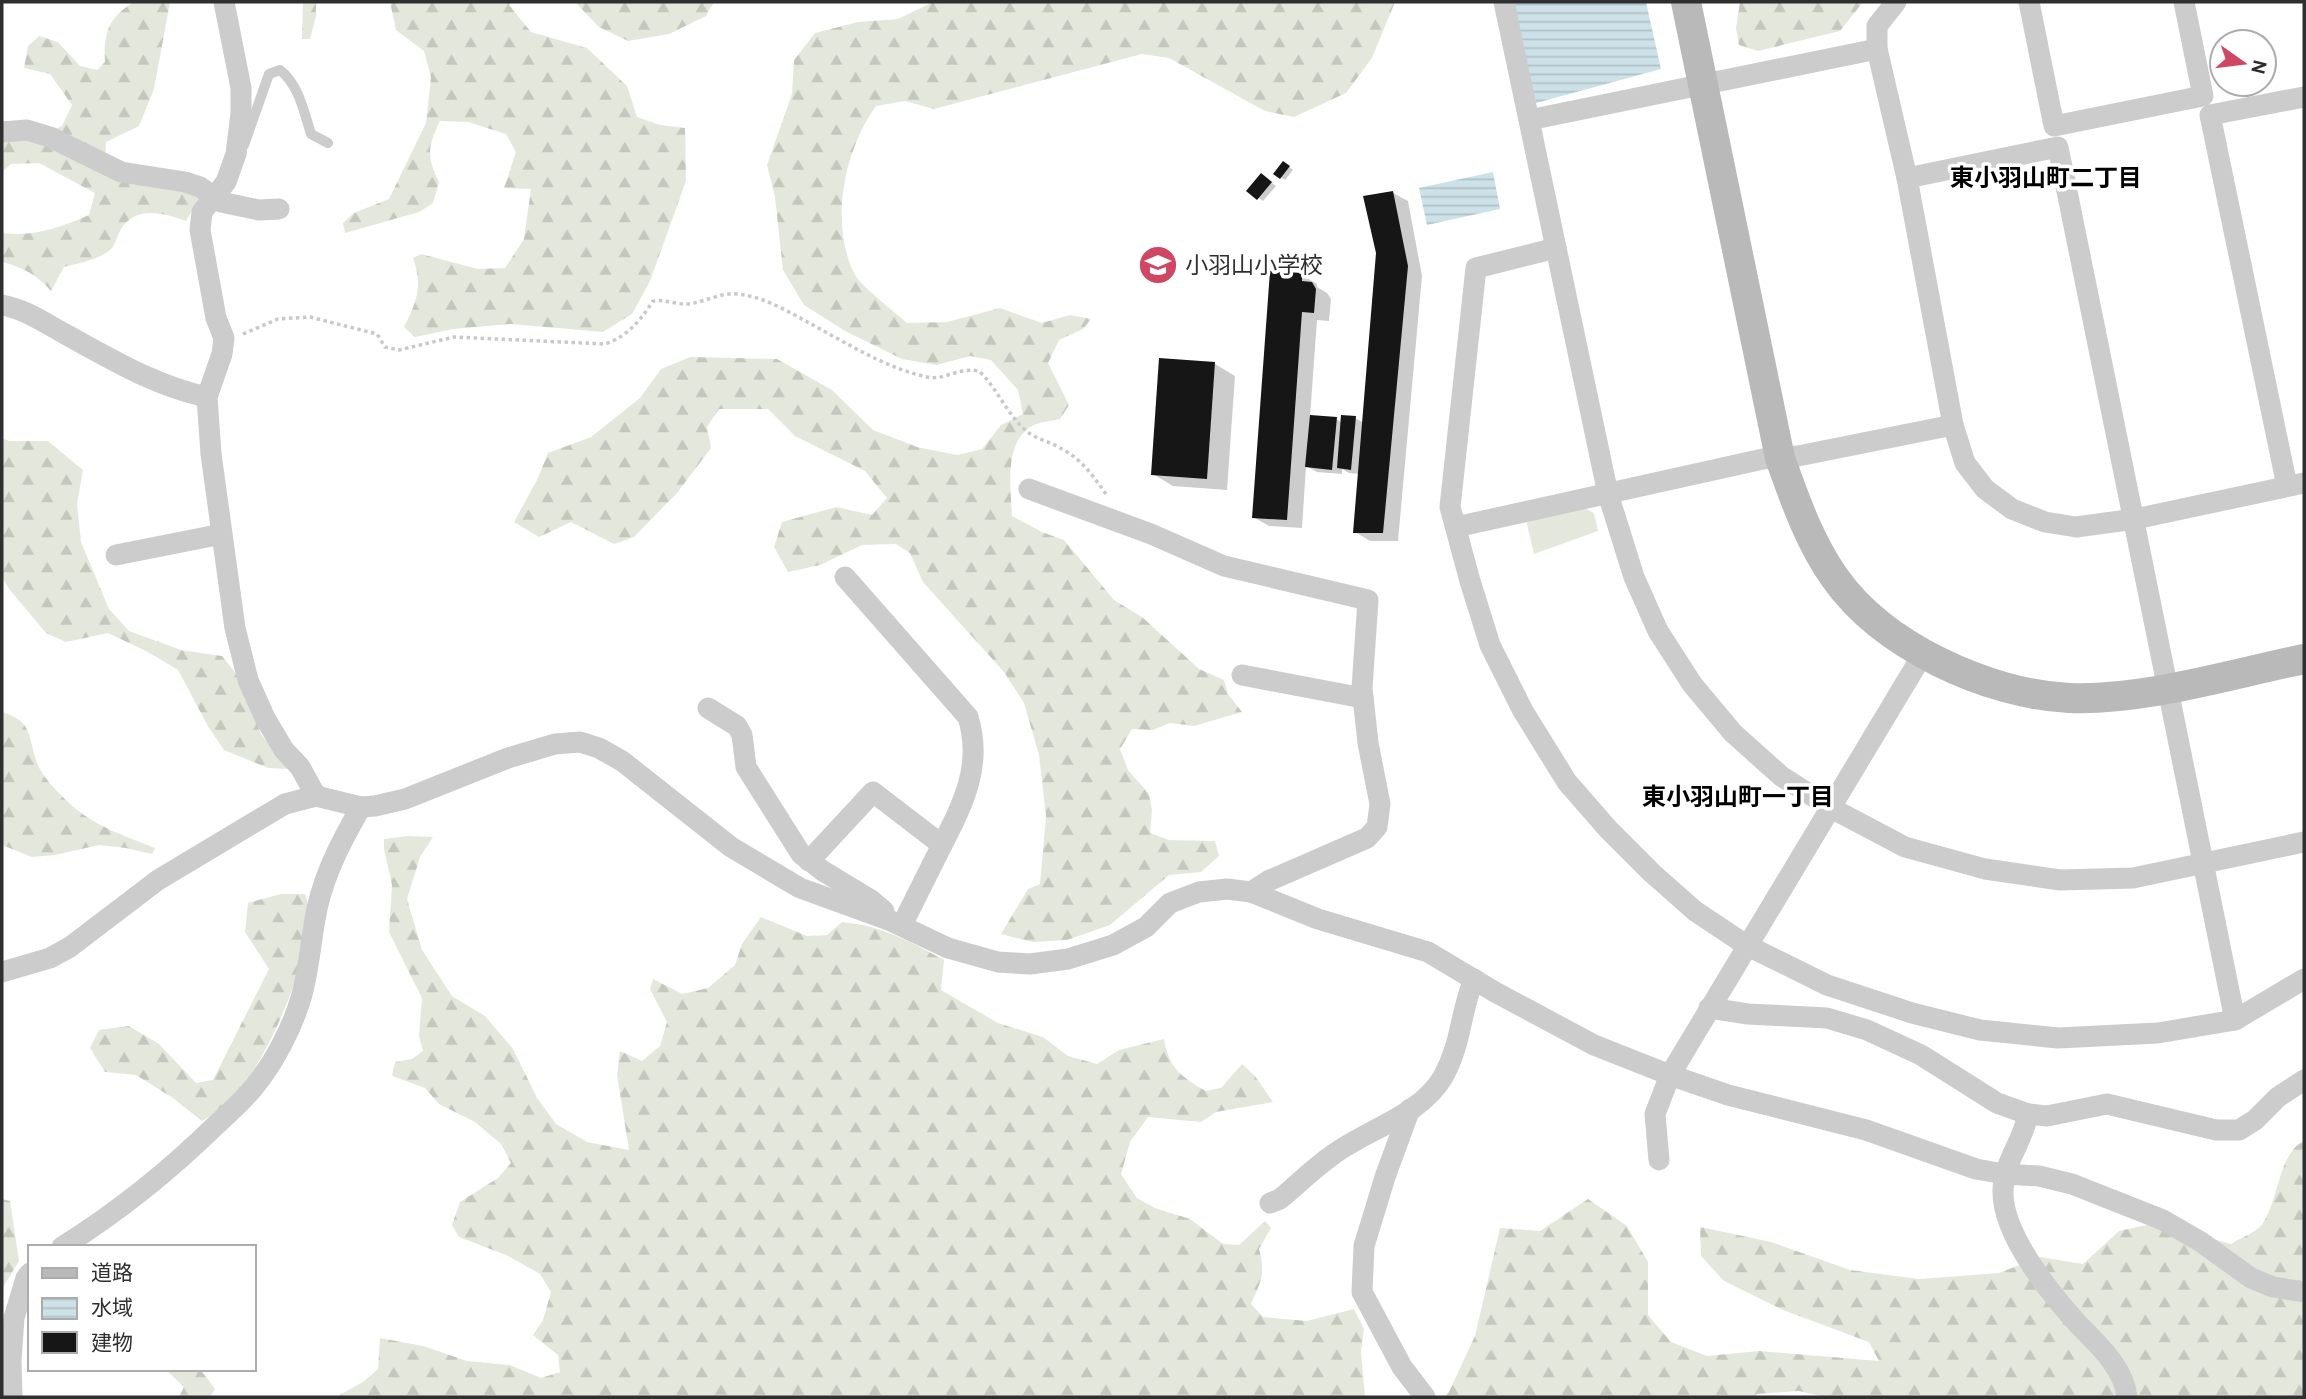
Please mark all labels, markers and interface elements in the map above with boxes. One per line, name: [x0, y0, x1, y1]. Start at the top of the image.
north arrow: [2208, 28, 2278, 98]
text: N: [2244, 57, 2271, 76]
district label: 東小羽山町二丁目: [1950, 165, 2142, 195]
school or university icon: 小羽山小学校: [1137, 244, 1179, 286]
place label: 小羽山小学校: [1185, 253, 1323, 282]
district label: 東小羽山町一丁目: [1642, 784, 1834, 814]
legend: [28, 1245, 256, 1371]
text: 道路: [91, 1261, 133, 1288]
text: 水域: [91, 1296, 133, 1323]
text: 建物: [91, 1331, 133, 1358]

